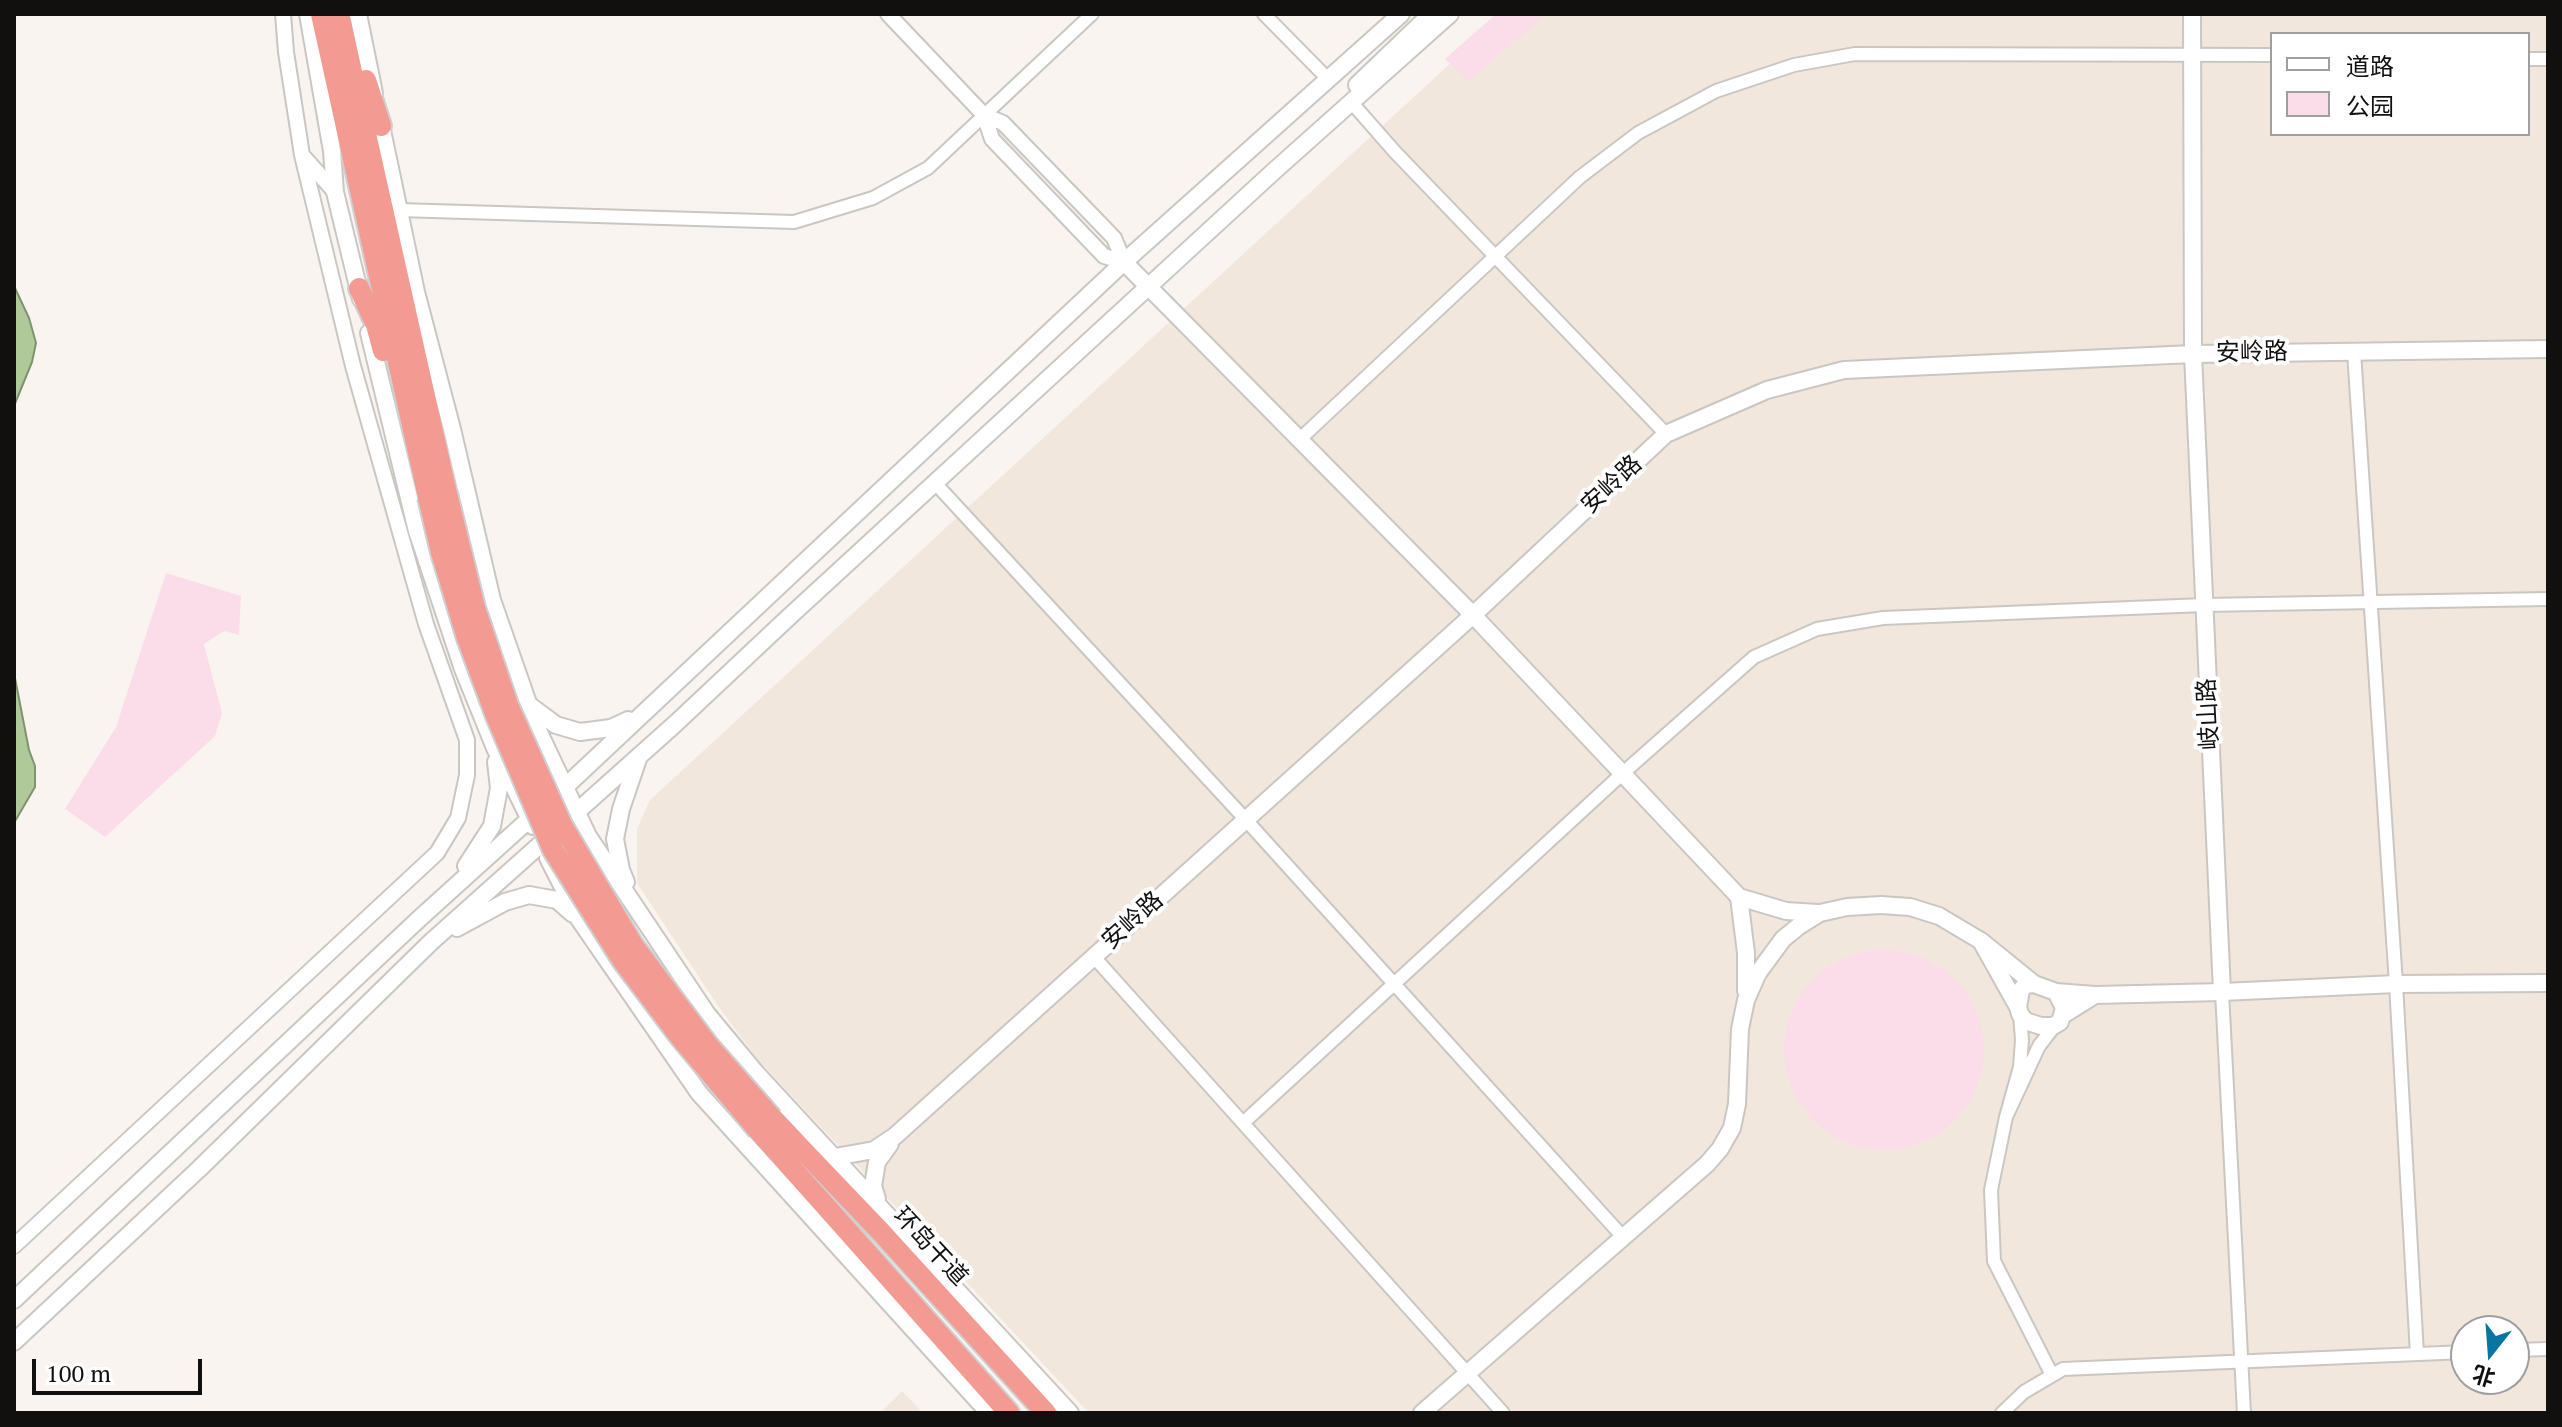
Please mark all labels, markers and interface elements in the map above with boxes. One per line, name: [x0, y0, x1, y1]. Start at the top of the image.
legend: [2270, 32, 2530, 136]
text: 道路: [2346, 50, 2394, 82]
text: 公园: [2346, 90, 2394, 122]
street label: 安岭路: [2216, 338, 2288, 368]
street label: 安岭路: [1576, 450, 1648, 520]
street label: 岐山路: [2193, 677, 2225, 751]
street label: 安岭路: [1097, 886, 1169, 956]
street label: 环岛干道: [887, 1202, 973, 1292]
north arrow: [2450, 1315, 2530, 1395]
scale bar: [36, 1343, 206, 1393]
text: 100 m: [46, 1357, 111, 1389]
text: 北: [2469, 1359, 2498, 1394]

